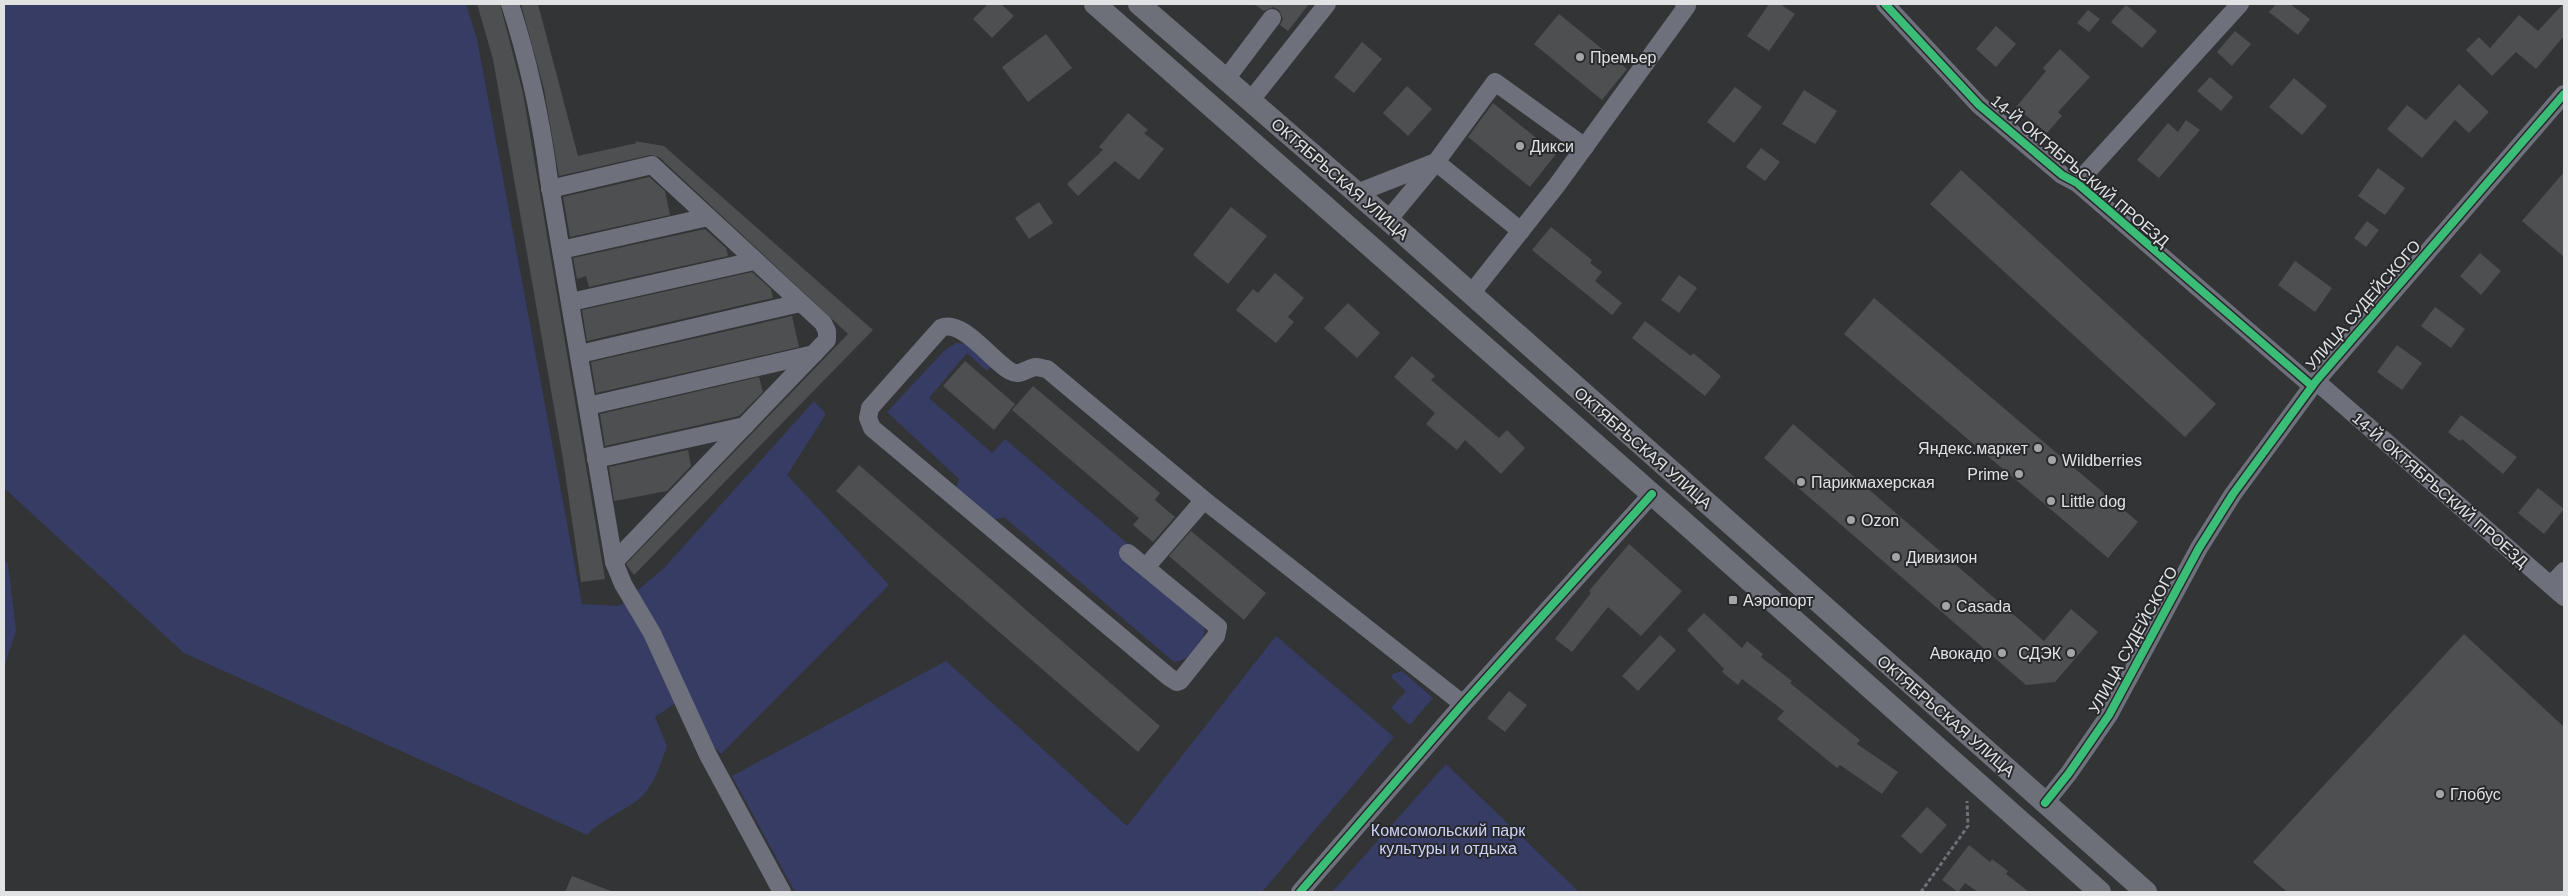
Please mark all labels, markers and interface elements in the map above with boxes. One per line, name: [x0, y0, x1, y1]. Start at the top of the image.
place label: Премьер: [1590, 49, 1657, 66]
marker: Премьер: [1574, 51, 1586, 63]
street label: 14-Й ОКТЯБРЬСКИЙ ПРОЕЗД: [1988, 91, 2173, 250]
street label: ОКТЯБРЬСКАЯ УЛИЦА: [1268, 115, 1412, 243]
place label: Дикси: [1530, 138, 1574, 155]
marker: Дикси: [1514, 140, 1526, 152]
street label: УЛИЦА СУДЕЙСКОГО: [2302, 236, 2424, 373]
street label: ОКТЯБРЬСКАЯ УЛИЦА: [1571, 384, 1715, 512]
street label: 14-Й ОКТЯБРЬСКИЙ ПРОЕЗД: [2349, 409, 2532, 571]
place label: Яндекс.маркет: [1918, 440, 2029, 457]
marker: Яндекс.маркет: [2032, 442, 2044, 454]
place label: Wildberries: [2062, 452, 2142, 469]
marker: Wildberries: [2046, 454, 2058, 466]
place label: Prime: [1967, 466, 2009, 483]
marker: Prime: [2013, 468, 2025, 480]
place label: Парикмахерская: [1811, 474, 1935, 491]
marker: Парикмахерская: [1795, 476, 1807, 488]
place label: Little dog: [2061, 493, 2126, 510]
marker: Little dog: [2045, 495, 2057, 507]
place label: Ozon: [1861, 512, 1899, 529]
marker: Ozon: [1845, 514, 1857, 526]
place label: Дивизион: [1906, 549, 1977, 566]
marker: Дивизион: [1890, 551, 1902, 563]
street label: УЛИЦА СУДЕЙСКОГО: [2085, 563, 2181, 716]
place label: Аэропорт: [1743, 592, 1814, 609]
marker: Аэропорт: [1727, 594, 1739, 606]
place label: Casada: [1956, 598, 2011, 615]
marker: Casada: [1940, 600, 1952, 612]
place label: Авокадо: [1930, 645, 1992, 662]
place label: СДЭК: [2018, 645, 2062, 662]
marker: Авокадо: [1996, 647, 2008, 659]
marker: СДЭК: [2065, 647, 2077, 659]
street label: ОКТЯБРЬСКАЯ УЛИЦА: [1874, 652, 2018, 780]
place label: Глобус: [2450, 786, 2501, 803]
marker: Глобус: [2434, 788, 2446, 800]
park label: Комсомольский парк культуры и отдыха: [1371, 822, 1526, 857]

